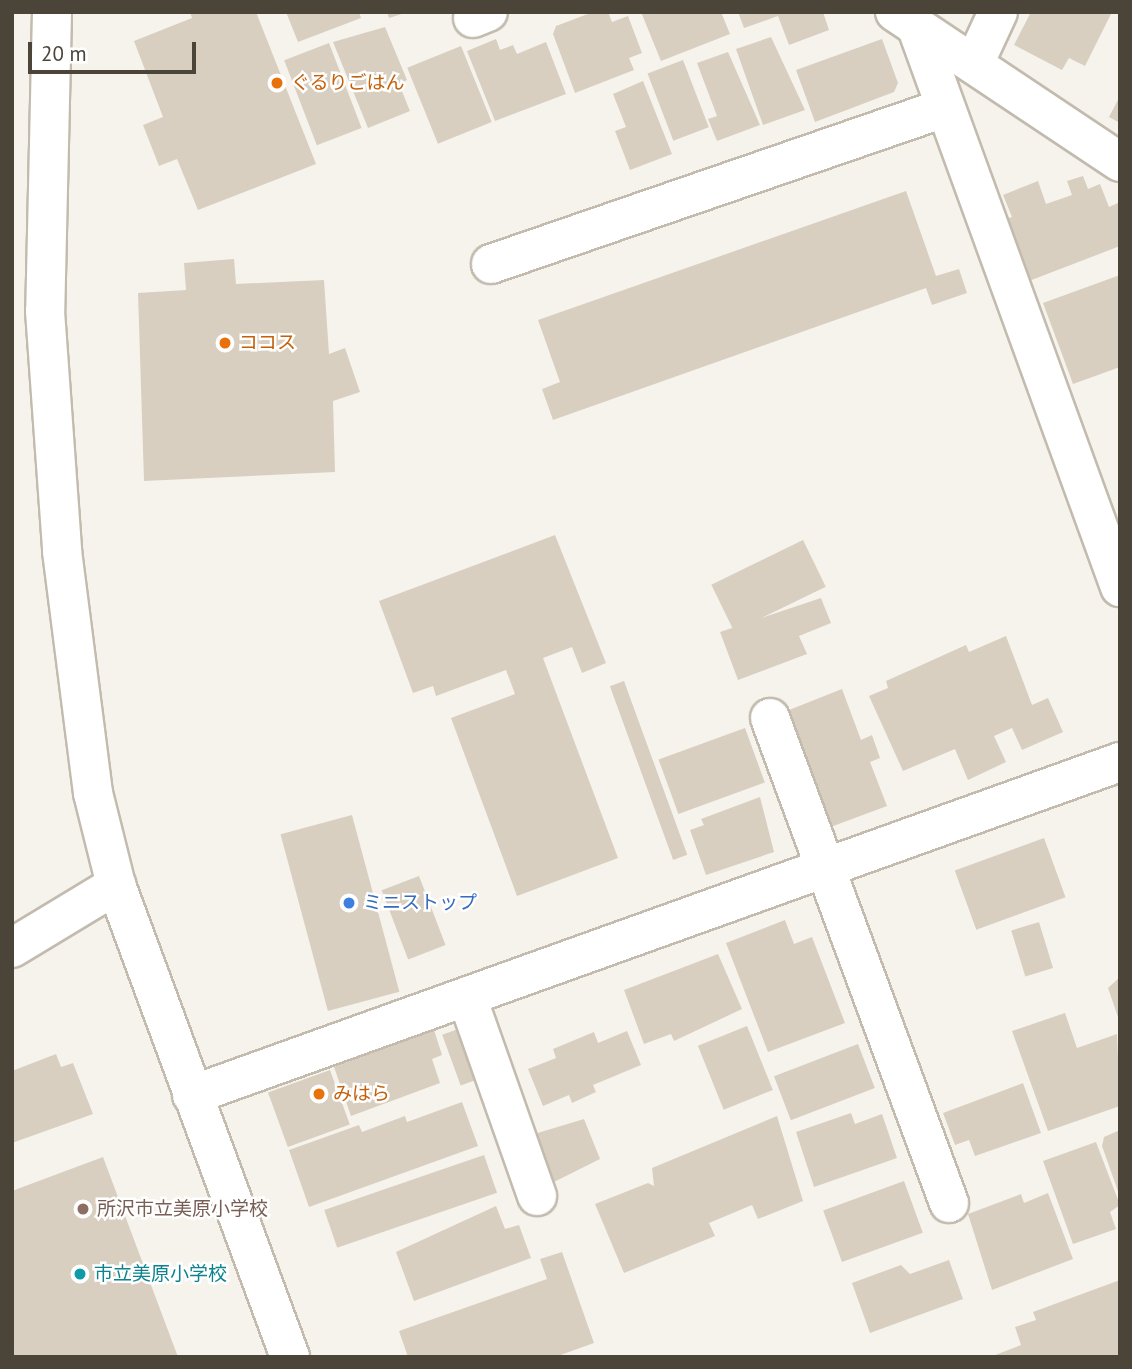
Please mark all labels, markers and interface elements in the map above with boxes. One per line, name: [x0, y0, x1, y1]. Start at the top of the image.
scale bar: [32, 28, 200, 72]
text: 20 m: [41, 40, 87, 67]
place label: ぐるりごはん: [291, 72, 405, 94]
marker: ぐるりごはん: [269, 75, 285, 91]
place label: ココス: [239, 332, 296, 354]
marker: ココス: [217, 335, 233, 351]
place label: ミニストップ: [363, 892, 477, 914]
marker: ミニストップ: [341, 895, 357, 911]
place label: みはら: [333, 1083, 390, 1105]
marker: みはら: [311, 1086, 327, 1102]
place label: 所沢市立美原小学校: [97, 1198, 268, 1220]
marker: 所沢市立美原小学校: [75, 1201, 91, 1217]
place label: 市立美原小学校: [94, 1263, 227, 1285]
marker: 市立美原小学校: [72, 1266, 88, 1282]

